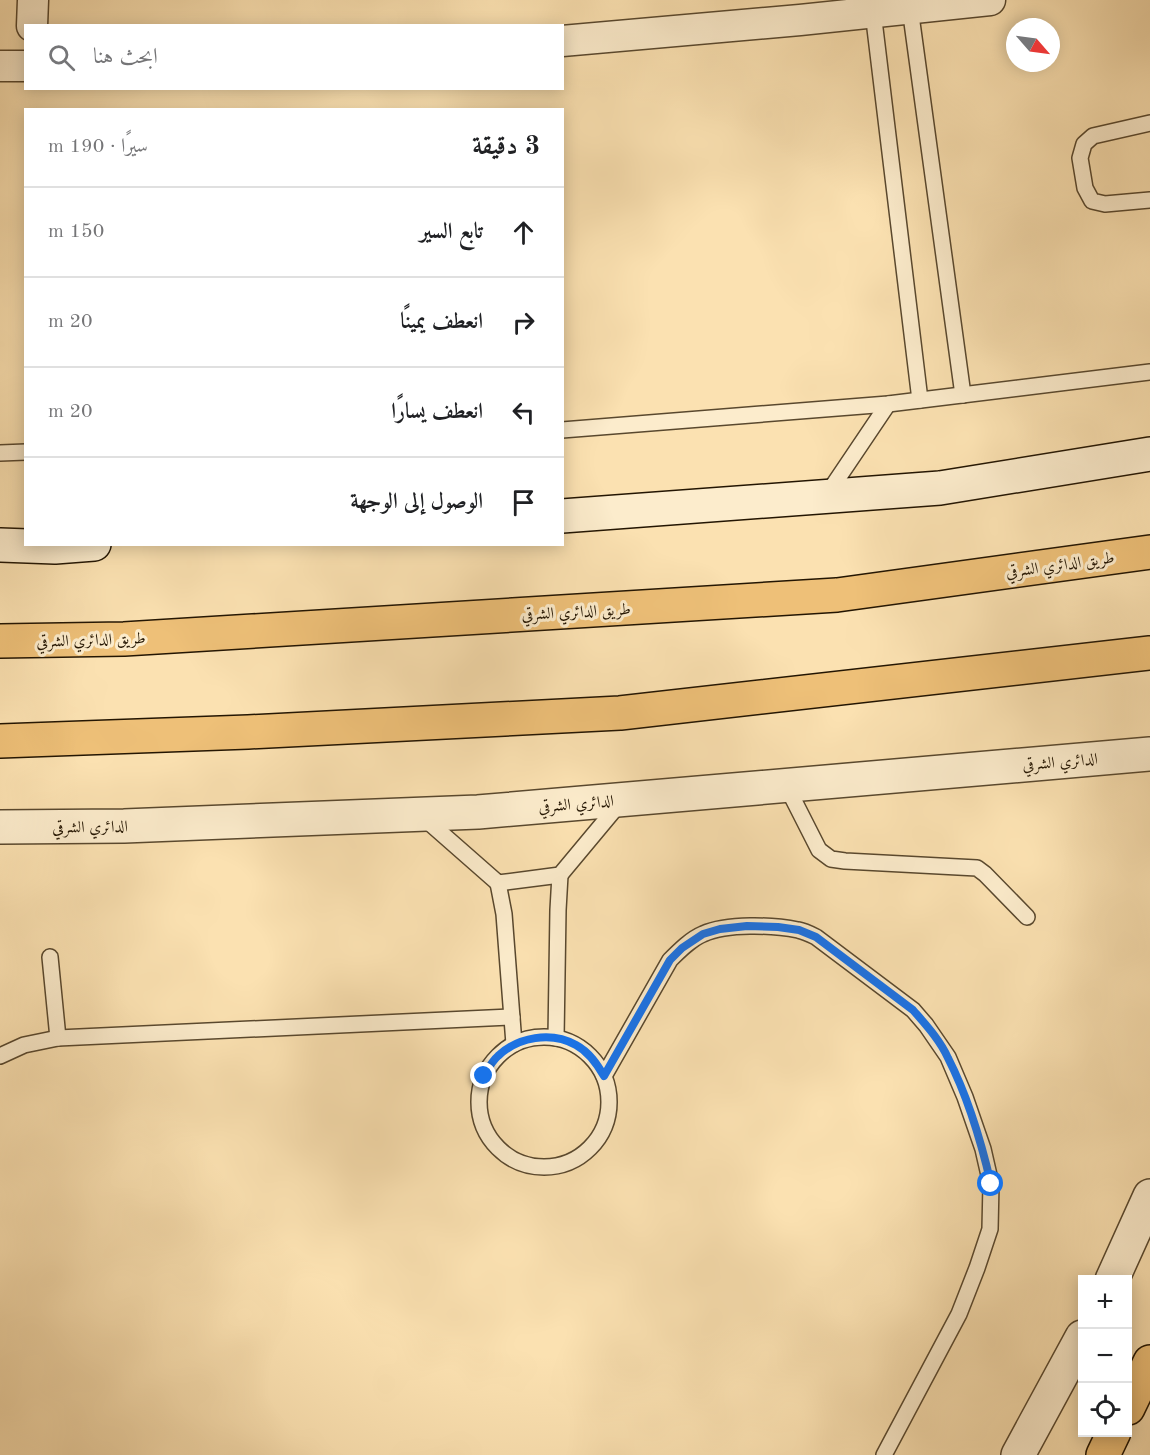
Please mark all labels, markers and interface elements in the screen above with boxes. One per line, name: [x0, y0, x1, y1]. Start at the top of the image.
north arrow: [1006, 18, 1060, 72]
search box: [24, 24, 564, 90]
icon: search: [45, 41, 78, 74]
text: ابحث هنا: [93, 46, 158, 68]
text: 3 دقيقة: [472, 134, 540, 160]
text: سيرًا · 190 m: [48, 137, 148, 157]
icon: ahead: [507, 216, 540, 249]
text: تابع السير: [419, 221, 483, 243]
text: 150 m: [48, 222, 104, 242]
icon: right: [507, 306, 540, 339]
text: انعطف يمينًا: [400, 311, 483, 333]
text: 20 m: [48, 312, 93, 332]
icon: left: [507, 396, 540, 429]
text: انعطف يسارًا: [391, 401, 483, 423]
text: 20 m: [48, 402, 93, 422]
icon: arrive: [507, 486, 540, 519]
text: الوصول إلى الوجهة: [350, 491, 483, 513]
street label: طريق الدائري الشرقي: [1005, 549, 1116, 584]
street label: طريق الدائري الشرقي: [521, 601, 631, 627]
street label: طريق الدائري الشرقي: [36, 630, 146, 654]
street label: الدائري الشرقي: [1022, 751, 1099, 777]
street label: الدائري الشرقي: [538, 793, 615, 819]
street label: الدائري الشرقي: [52, 818, 128, 840]
route end: [470, 1062, 496, 1088]
route start: [977, 1170, 1003, 1196]
map controls: [1078, 1275, 1132, 1437]
button: +: [1078, 1275, 1132, 1329]
button: −: [1078, 1329, 1132, 1383]
button: locate: [1078, 1383, 1132, 1437]

